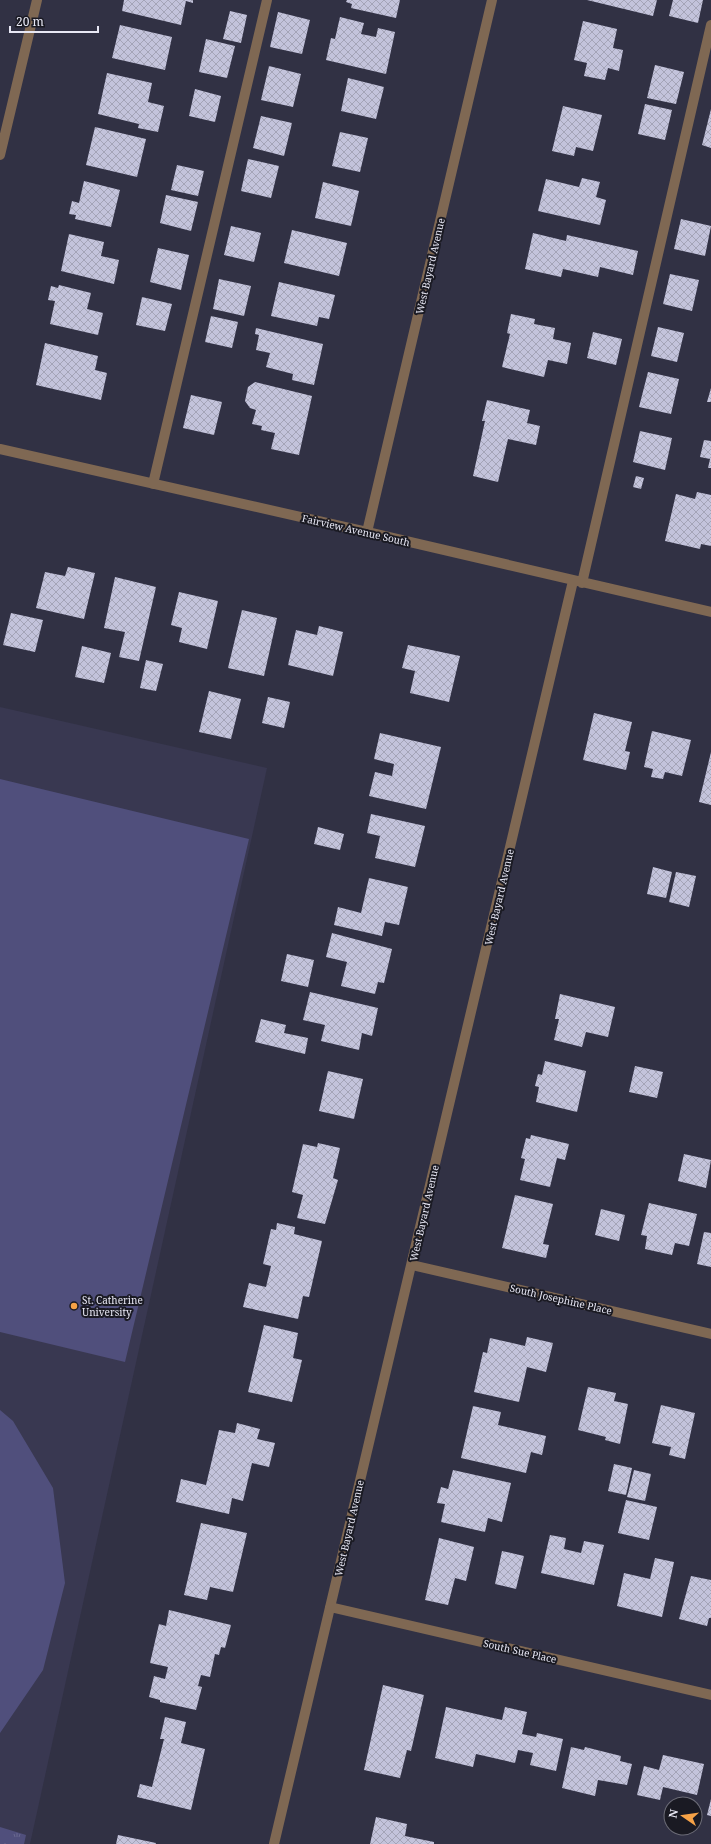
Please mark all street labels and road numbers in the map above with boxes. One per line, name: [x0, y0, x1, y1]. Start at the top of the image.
street label: West Bayard Avenue: [412, 217, 448, 315]
street label: Fairview Avenue South: [301, 511, 412, 549]
street label: West Bayard Avenue: [481, 848, 517, 946]
street label: West Bayard Avenue: [406, 1164, 442, 1262]
street label: South Josephine Place: [509, 1280, 613, 1318]
street label: West Bayard Avenue: [331, 1479, 367, 1577]
street label: South Sue Place: [482, 1636, 558, 1666]

